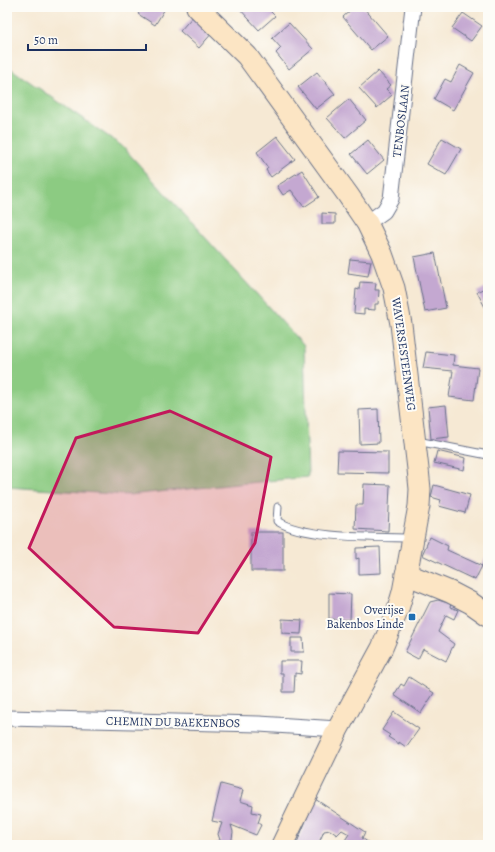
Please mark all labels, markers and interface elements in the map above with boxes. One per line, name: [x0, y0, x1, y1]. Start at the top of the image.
scale bar: [28, 26, 146, 52]
text: 50 m: [34, 32, 58, 48]
street label: TENBOSLAAN: [389, 83, 413, 158]
street label: WAVERSESTEENWEG: [388, 295, 420, 412]
place label: Overijse Bakenbos Linde: [326, 602, 404, 632]
marker: Overijse Bakenbos Linde: [407, 612, 417, 622]
street label: CHEMIN DU BAEKENBOS: [106, 713, 240, 731]

